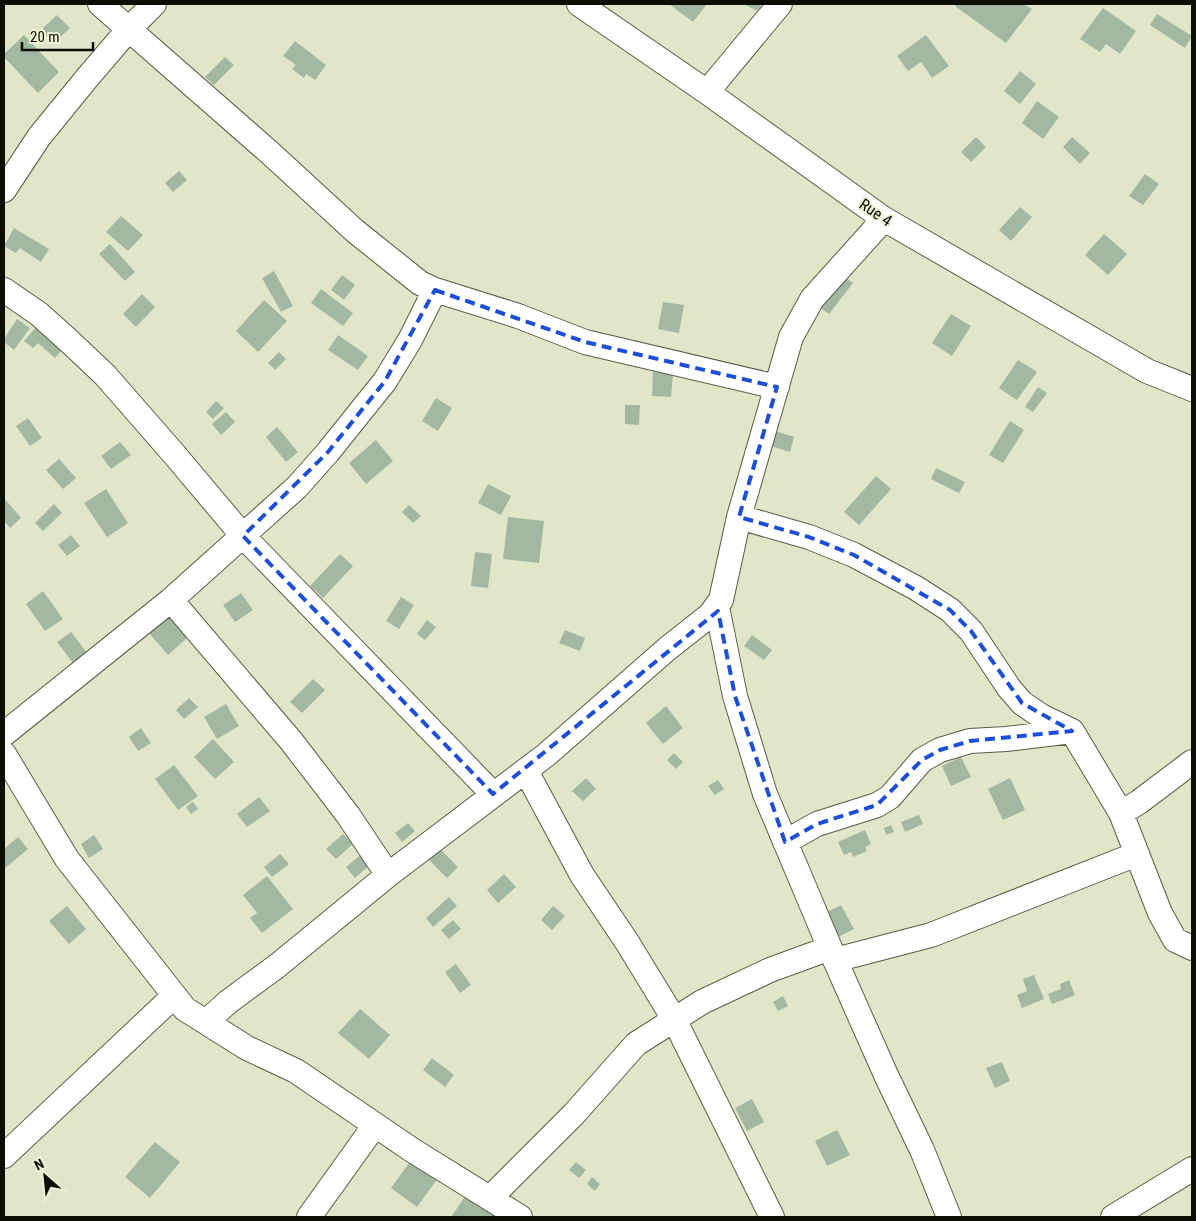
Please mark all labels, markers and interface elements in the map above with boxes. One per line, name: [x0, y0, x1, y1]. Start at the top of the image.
scale bar: [22, 20, 94, 52]
text: 20 m: [30, 28, 60, 46]
street label: Rue 4: [856, 195, 896, 230]
north arrow: [20, 1151, 70, 1201]
text: N: [32, 1155, 47, 1173]

